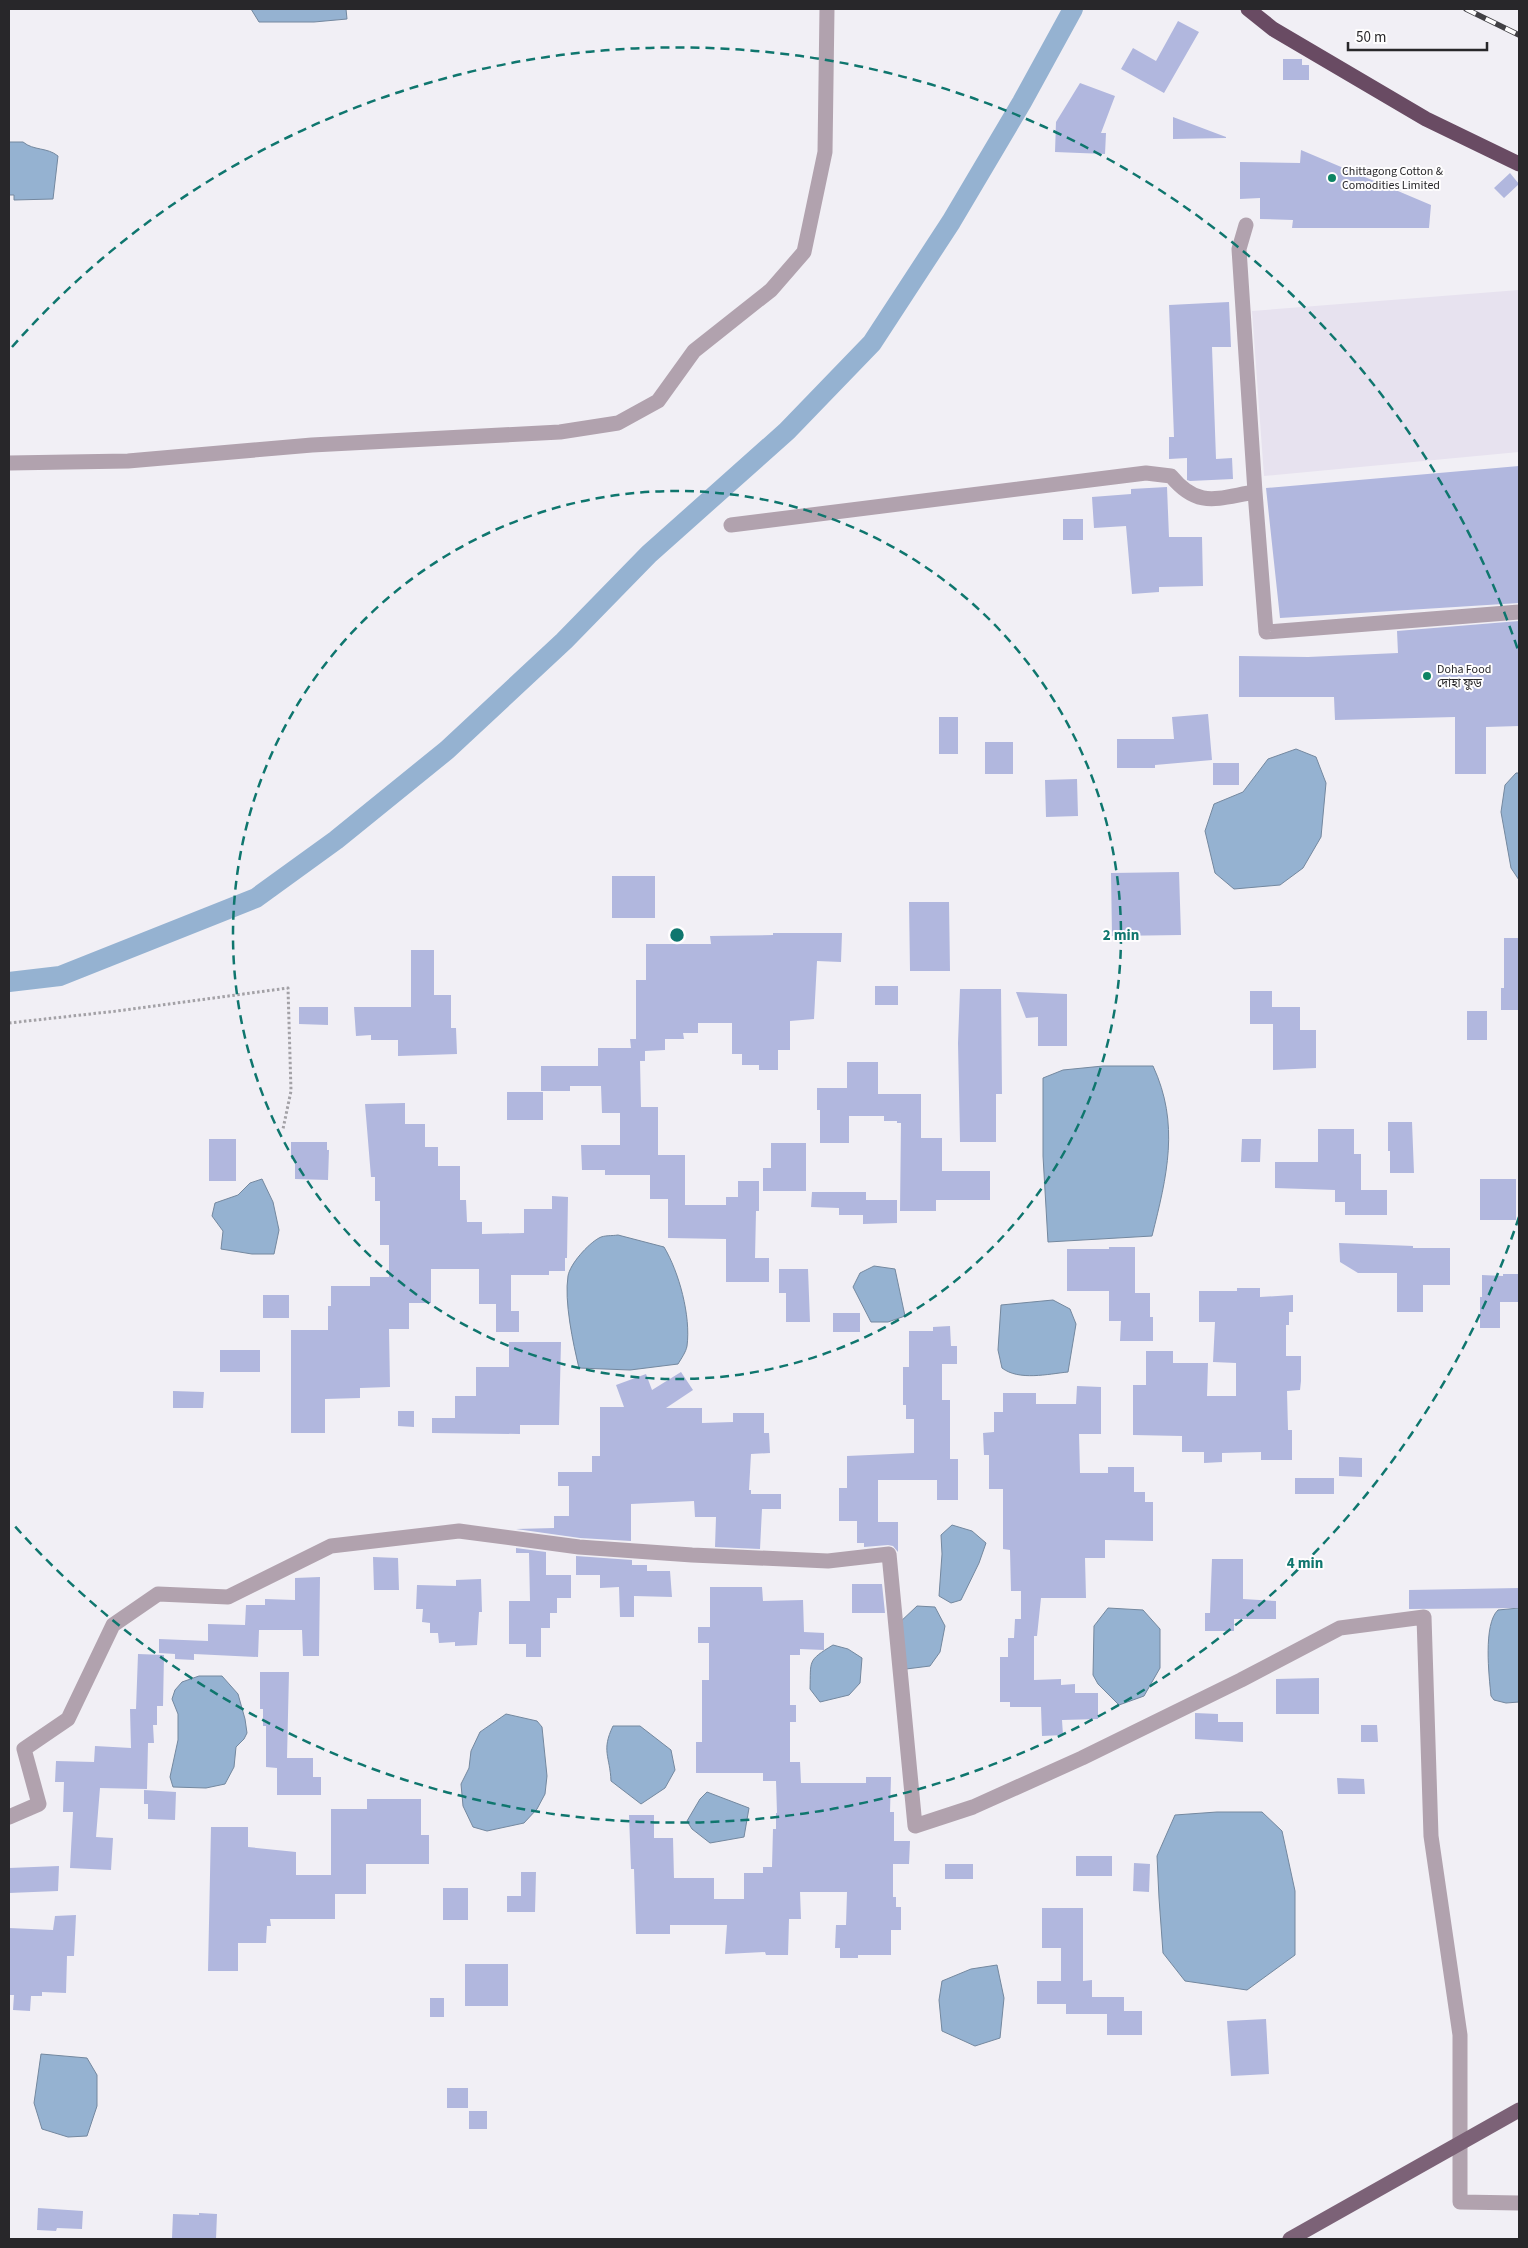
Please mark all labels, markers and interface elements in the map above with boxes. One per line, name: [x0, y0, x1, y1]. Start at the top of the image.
scale bar: [1348, 20, 1487, 52]
text: 50 m: [1356, 27, 1386, 48]
place label: Chittagong Cotton & Comodities Limited: [1342, 163, 1444, 194]
marker: Chittagong Cotton & Comodities Limited: [1326, 172, 1338, 184]
place label: Doha Food দোহা ফুড: [1437, 661, 1491, 692]
marker: Doha Food দোহা ফুড: [1421, 670, 1433, 682]
text: 2 min: [1103, 925, 1139, 946]
centre of rings: [668, 926, 686, 944]
text: 4 min: [1287, 1553, 1323, 1574]

